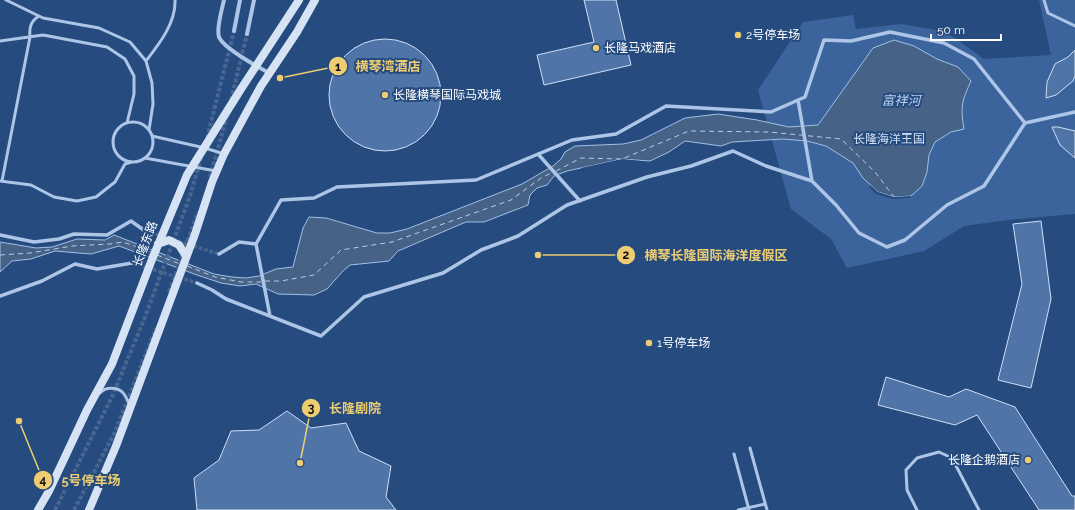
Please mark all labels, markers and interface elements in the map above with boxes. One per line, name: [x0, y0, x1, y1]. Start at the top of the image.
scale bar: [931, 16, 1001, 42]
text: 50 m: [937, 23, 965, 37]
place label: 2号停车场: [746, 28, 800, 42]
marker: 2号停车场: [733, 30, 743, 40]
place label: 长隆马戏酒店: [604, 41, 676, 55]
marker: 长隆马戏酒店: [591, 43, 601, 53]
callout: 横琴湾酒店: [328, 54, 429, 79]
text: 横琴湾酒店: [355, 59, 421, 74]
text: 1: [335, 60, 341, 74]
place label: 长隆横琴国际马戏城: [393, 88, 501, 102]
marker: 长隆横琴国际马戏城: [380, 90, 390, 100]
water label: 富祥河: [881, 93, 923, 108]
park label: 长隆海洋王国: [853, 132, 925, 146]
street label: 长隆东路: [130, 219, 160, 269]
callout: 横琴长隆国际海洋度假区: [616, 242, 795, 268]
text: 2: [623, 248, 630, 262]
text: 横琴长隆国际海洋度假区: [644, 248, 788, 263]
place label: 1号停车场: [657, 336, 710, 350]
marker: 1号停车场: [644, 338, 654, 348]
callout: 长隆剧院: [301, 396, 389, 421]
text: 3: [308, 401, 315, 415]
text: 长隆剧院: [329, 401, 381, 416]
place label: 长隆企鹅酒店: [948, 453, 1020, 467]
marker: 长隆企鹅酒店: [1023, 455, 1033, 465]
callout: 5号停车场: [33, 467, 129, 492]
text: 4: [40, 473, 47, 487]
text: 5号停车场: [61, 473, 121, 488]

